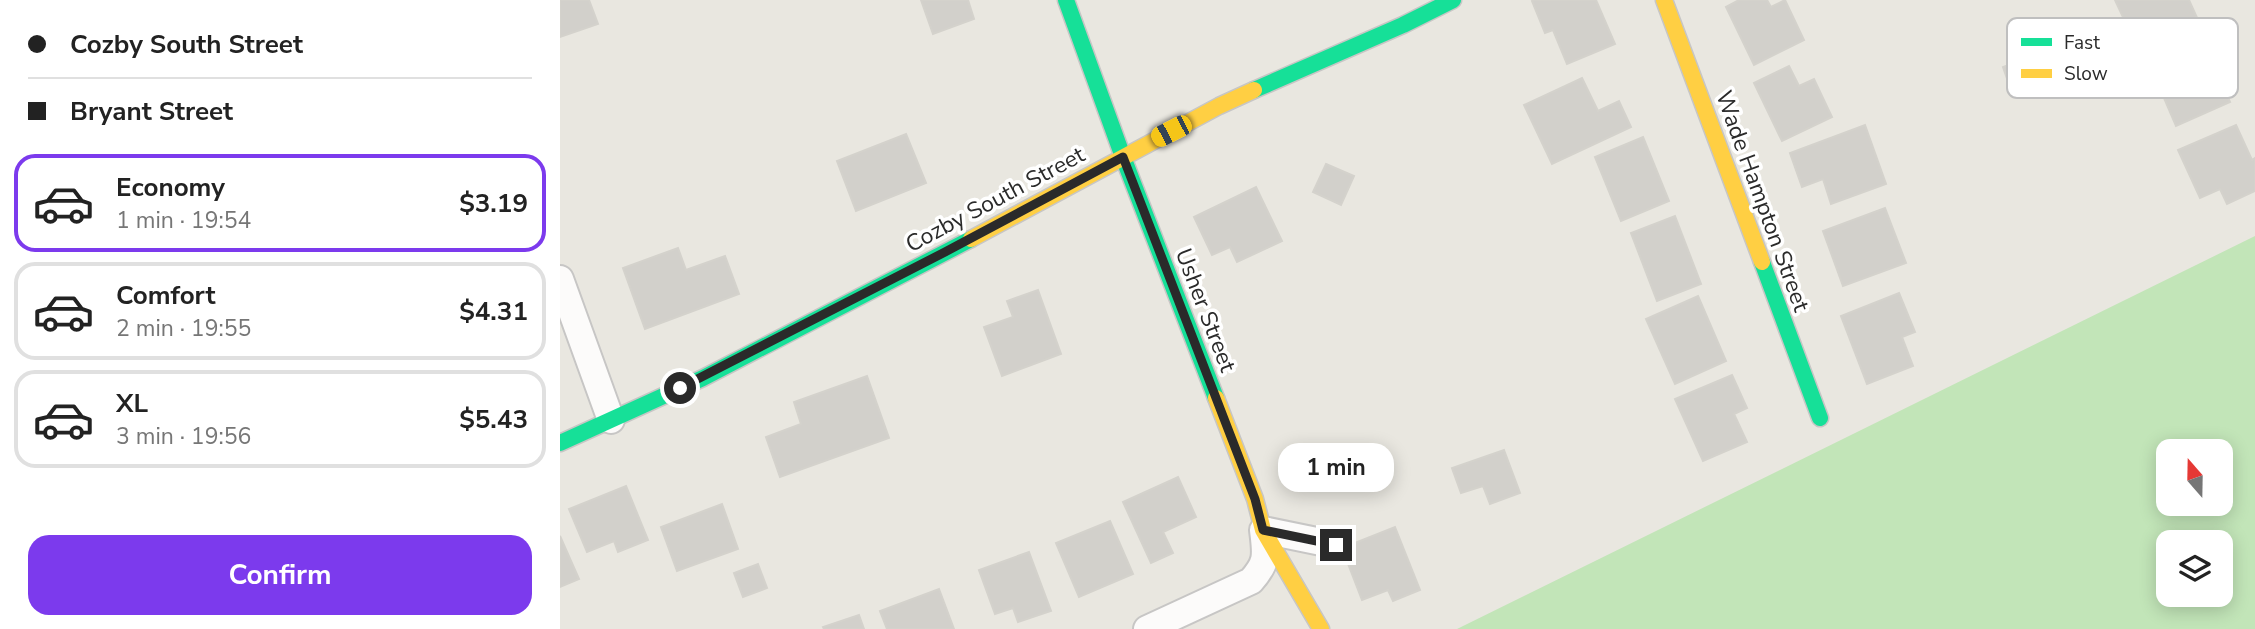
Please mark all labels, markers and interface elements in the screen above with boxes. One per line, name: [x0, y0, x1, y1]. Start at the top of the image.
legend: [2007, 18, 2238, 98]
text: Cozby South Street: [70, 27, 303, 62]
text: Fast: [2064, 30, 2100, 56]
text: Slow: [2064, 61, 2108, 87]
street label: Wade Hampton Street: [1708, 86, 1817, 317]
text: Bryant Street: [70, 94, 233, 129]
car: [1148, 112, 1195, 150]
street label: Cozby South Street: [900, 139, 1091, 260]
text: Economy: [116, 170, 225, 205]
icon: car: [32, 172, 95, 235]
text: $3.19: [459, 186, 528, 221]
text: 1 min · 19:54: [116, 205, 251, 236]
street label: Usher Street: [1168, 244, 1244, 377]
text: Comfort: [116, 278, 216, 313]
icon: car: [32, 280, 95, 343]
text: $4.31: [459, 294, 528, 329]
text: 2 min · 19:55: [116, 313, 251, 344]
route start: [664, 372, 696, 404]
text: XL: [116, 386, 148, 421]
icon: car: [32, 388, 95, 451]
text: $5.43: [459, 402, 528, 437]
text: 3 min · 19:56: [116, 421, 251, 452]
north arrow: [2156, 439, 2233, 516]
map controls: [2156, 439, 2233, 607]
callout: 1 min: [1278, 444, 1394, 492]
text: 1 min: [1306, 452, 1366, 483]
route end: [1320, 529, 1352, 561]
button: layers: [2156, 530, 2233, 607]
button: Confirm: [28, 535, 532, 615]

